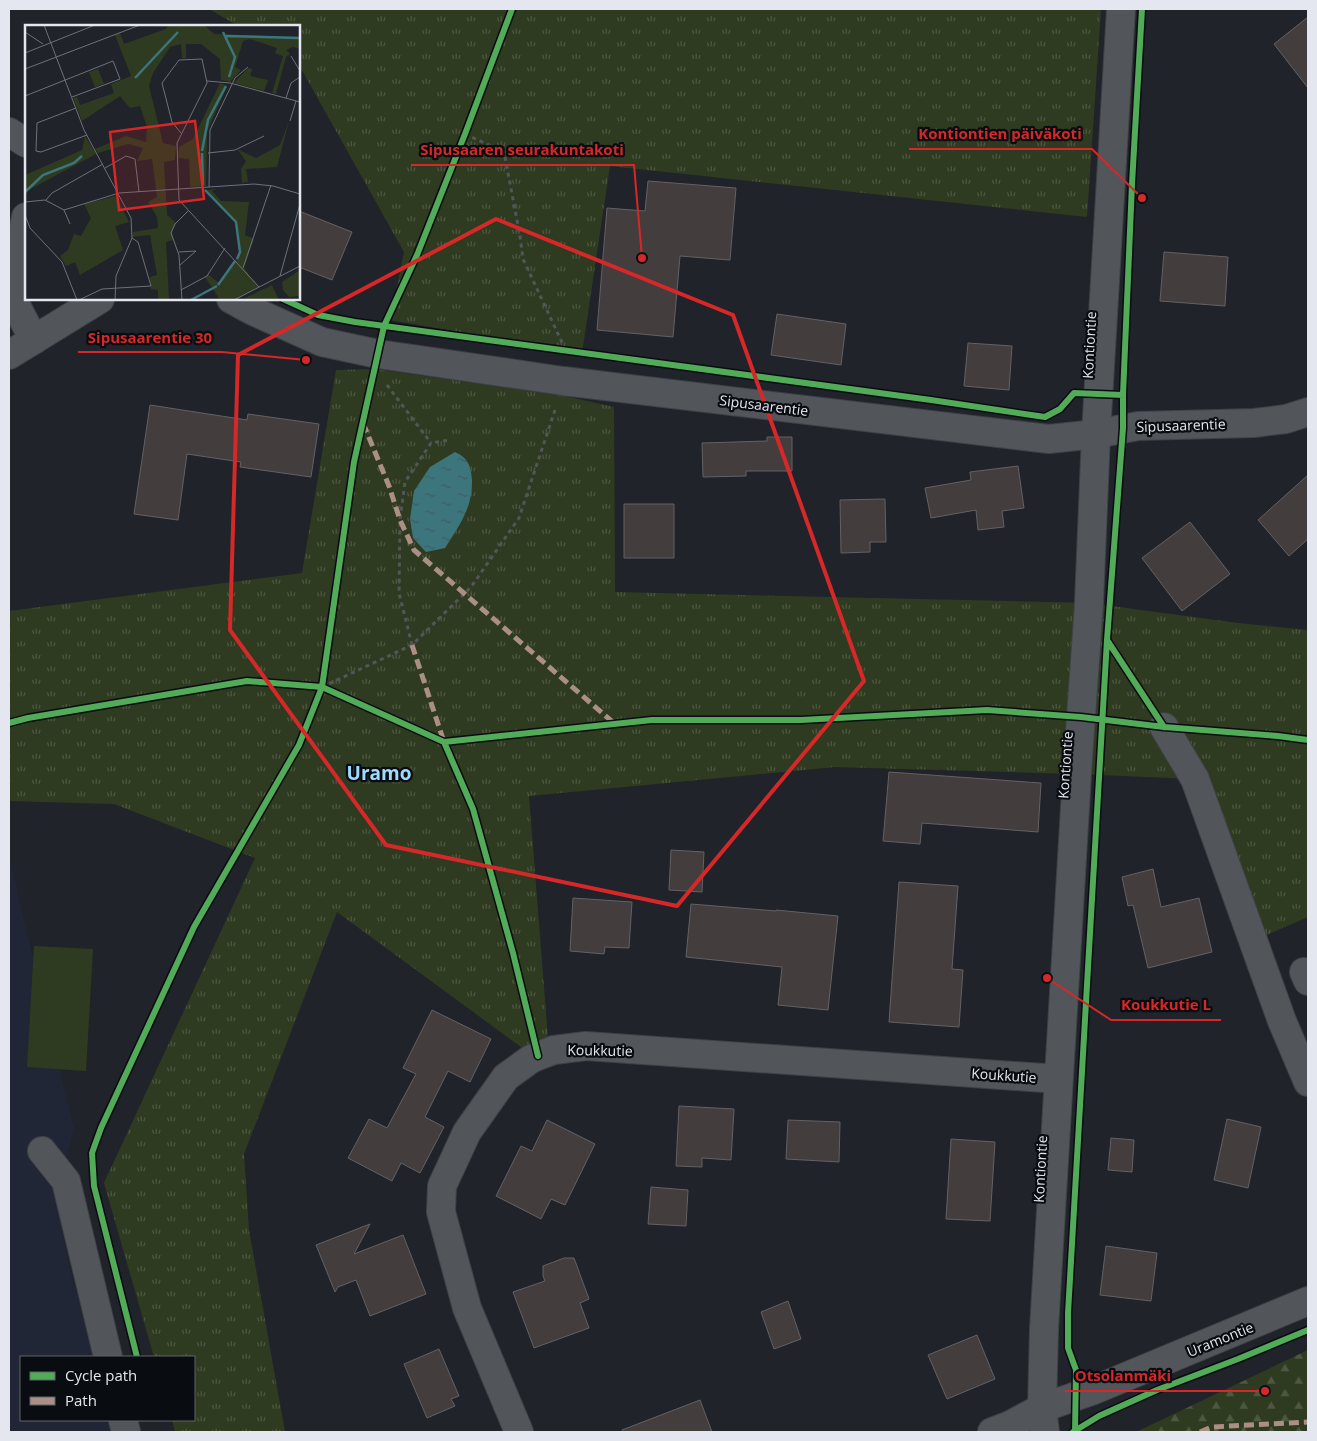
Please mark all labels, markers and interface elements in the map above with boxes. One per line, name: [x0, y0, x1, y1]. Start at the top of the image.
inset map: [25, 25, 300, 300]
callout: Kontiontien päiväkoti: [909, 119, 1092, 149]
text: Kontiontien päiväkoti: [918, 123, 1082, 143]
callout: Sipusaaren seurakuntakoti: [411, 135, 634, 165]
text: Sipusaaren seurakuntakoti: [420, 139, 624, 159]
street label: Kontiontie: [1078, 311, 1100, 379]
callout: Sipusaarentie 30: [78, 322, 222, 352]
text: Sipusaarentie 30: [88, 327, 213, 347]
street label: Sipusaarentie: [719, 390, 810, 420]
street label: Sipusaarentie: [1136, 414, 1226, 436]
street label: Kontiontie: [1053, 731, 1077, 799]
district label: Uramo: [347, 760, 411, 786]
callout: Koukkutie L: [1111, 990, 1221, 1020]
text: Koukkutie L: [1121, 994, 1211, 1014]
street label: Koukkutie: [567, 1040, 633, 1060]
street label: Koukkutie: [971, 1063, 1037, 1087]
street label: Kontiontie: [1029, 1135, 1051, 1203]
street label: Uramontie: [1184, 1317, 1256, 1361]
legend: [20, 1356, 195, 1421]
callout: Otsolanmäki: [1065, 1361, 1181, 1391]
text: Cycle path: [65, 1365, 137, 1385]
text: Otsolanmäki: [1075, 1365, 1171, 1385]
text: Path: [65, 1390, 97, 1410]

